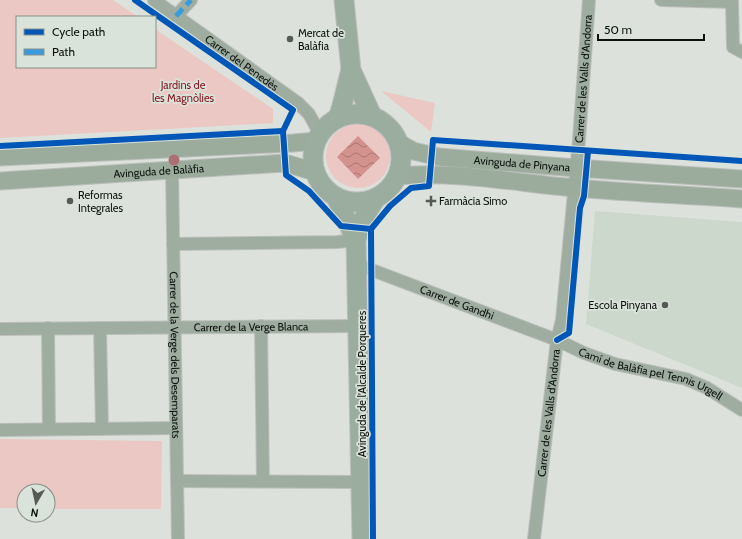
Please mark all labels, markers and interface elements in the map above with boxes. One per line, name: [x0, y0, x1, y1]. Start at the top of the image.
street label: Carrer de les Valls d'Andorra: [572, 14, 595, 144]
legend: [16, 16, 156, 68]
scale bar: [598, 16, 704, 42]
text: 50 m: [604, 22, 632, 37]
text: Cycle path: [52, 24, 105, 39]
place label: Mercat de Balàfia: [298, 26, 344, 53]
street label: Carrer del Penedès: [202, 32, 282, 94]
marker: Mercat de Balàfia: [285, 34, 295, 44]
text: Path: [52, 44, 75, 59]
park label: Jardins de les Magnòlies: [152, 78, 215, 105]
street label: Avinguda de Pinyana: [473, 153, 571, 175]
street label: Avinguda de Balàfia: [113, 161, 205, 181]
place label: Reformas Integrales: [78, 188, 123, 215]
place label: Farmàcia Simo: [439, 194, 507, 208]
marker: Reformas Integrales: [65, 196, 75, 206]
marker: Farmàcia Simo: [426, 196, 436, 206]
street label: Carrer de la Verge dels Desemparats: [167, 271, 183, 439]
street label: Carrer de Gandhi: [418, 282, 496, 323]
place label: Escola Pinyana: [588, 298, 658, 312]
marker: Escola Pinyana: [660, 300, 670, 310]
street label: Avinguda de l'Alcalde Porqueres: [355, 310, 369, 457]
street label: Carrer de la Verge Blanca: [194, 319, 309, 334]
street label: Camí de Balàfia pel Tennis Urgell: [576, 344, 726, 403]
street label: Carrer de les Valls d'Andorra: [534, 347, 563, 478]
north arrow: [16, 483, 56, 523]
text: N: [29, 505, 39, 520]

